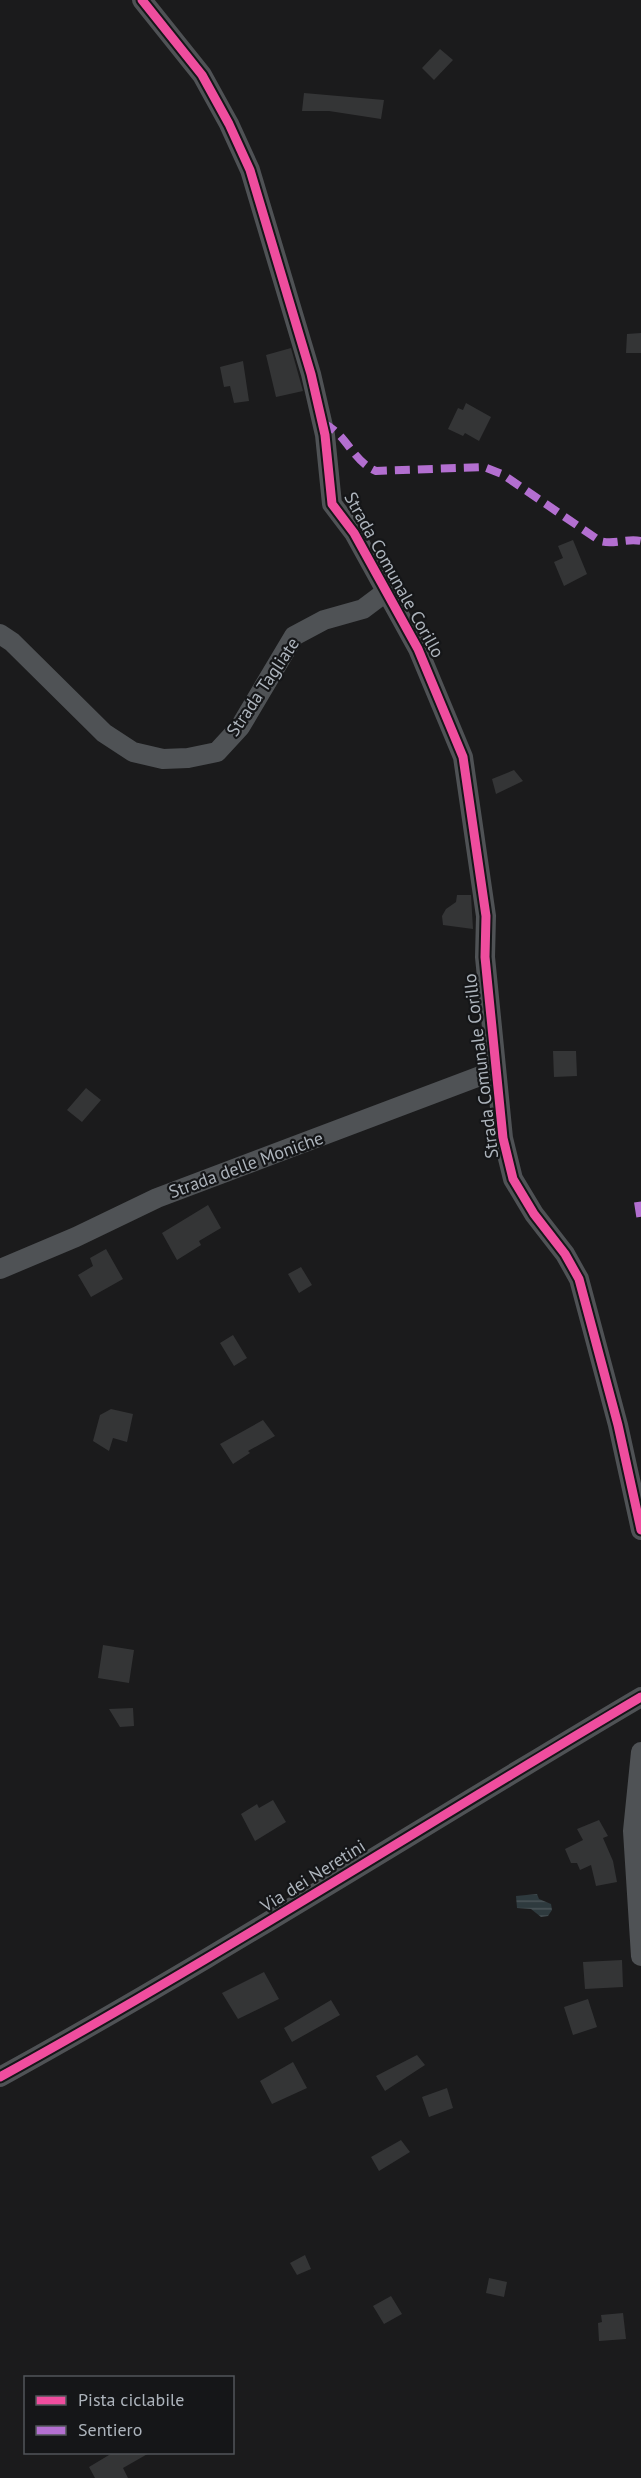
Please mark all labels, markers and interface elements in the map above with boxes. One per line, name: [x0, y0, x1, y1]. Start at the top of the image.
street label: Strada Comunale Corillo: [339, 488, 450, 662]
street label: Strada Tagliate: [221, 633, 304, 741]
street label: Strada Comunale Corillo: [458, 972, 503, 1160]
street label: Strada delle Moniche: [165, 1126, 326, 1203]
street label: Via dei Neretini: [255, 1834, 369, 1917]
legend: [24, 2376, 234, 2454]
text: Pista ciclabile: [78, 2388, 185, 2411]
text: Sentiero: [78, 2418, 142, 2441]

